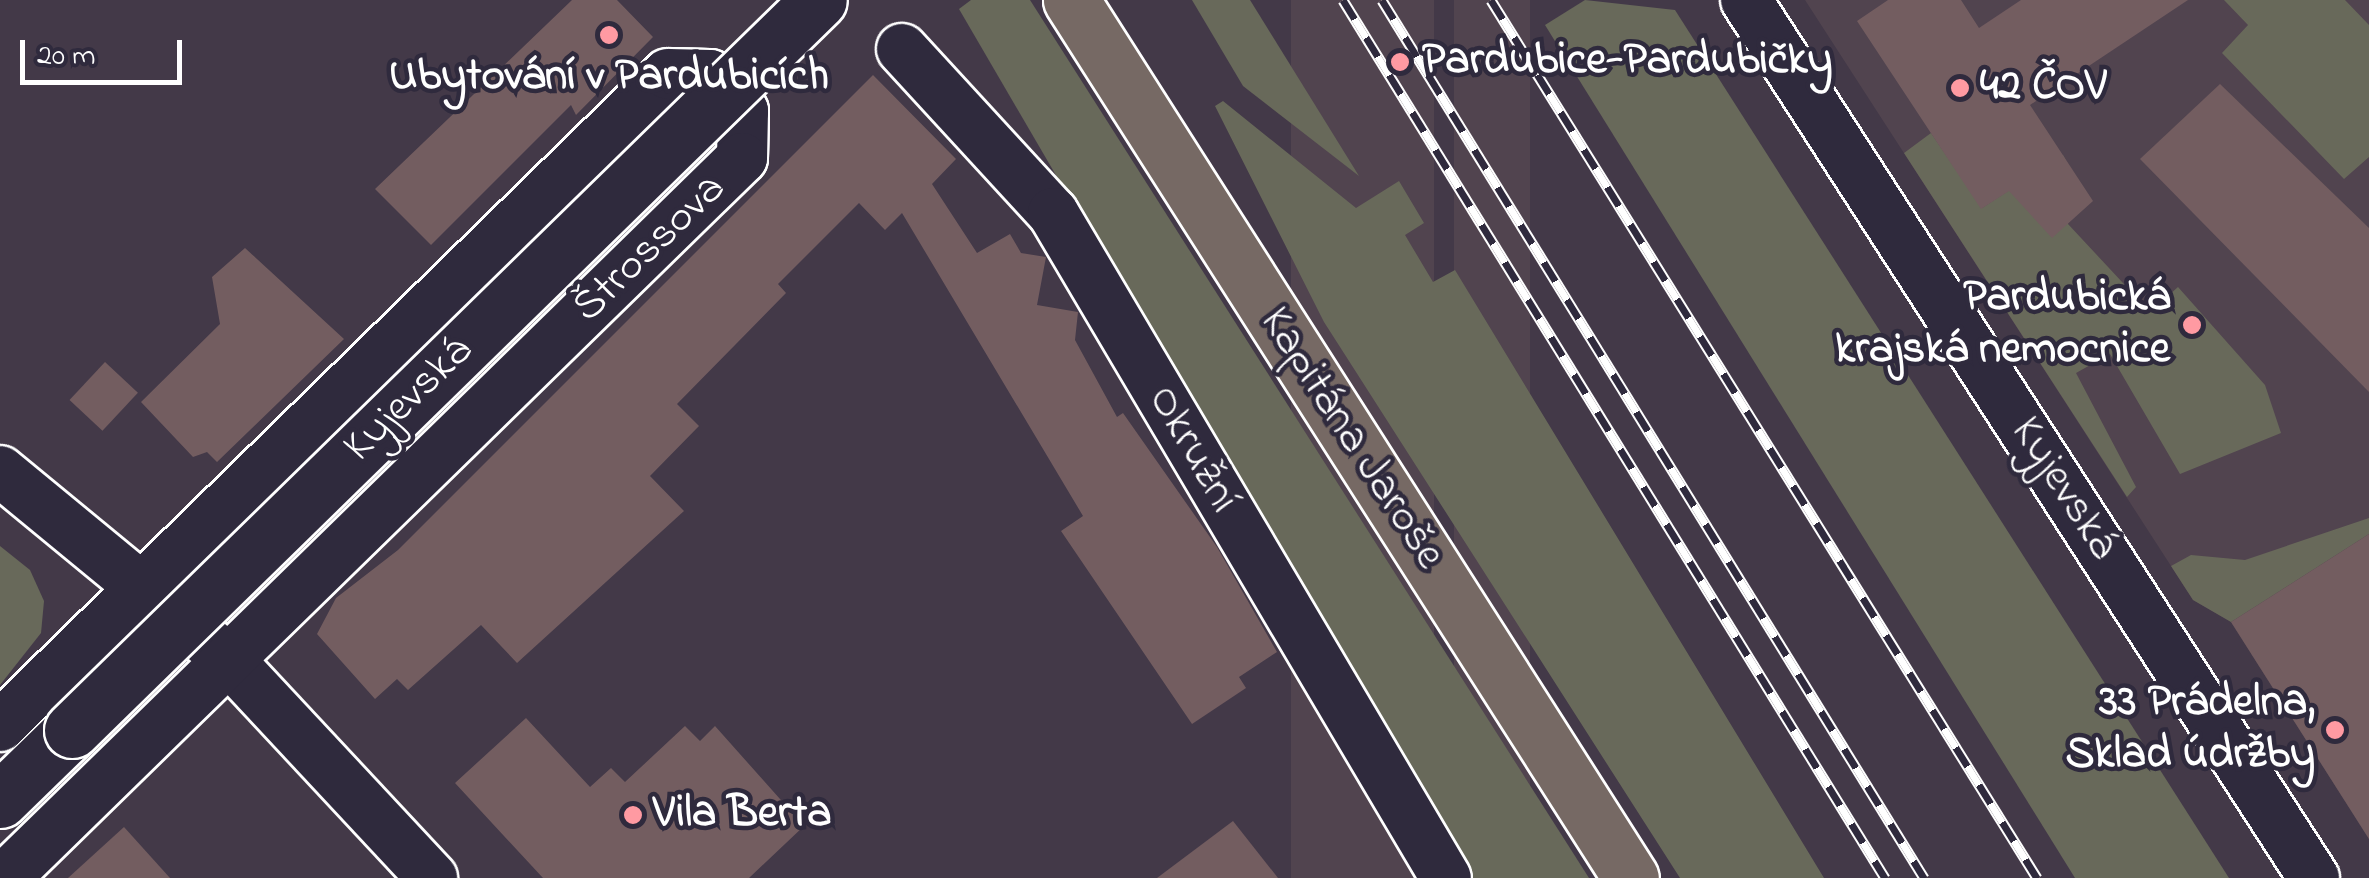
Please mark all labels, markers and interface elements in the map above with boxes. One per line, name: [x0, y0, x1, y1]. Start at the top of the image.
scale bar: [25, 20, 188, 82]
marker: Ubytování v Pardubicích: [598, 24, 620, 46]
text: 20 m: [37, 35, 96, 79]
place label: Pardubice-Pardubičky: [1422, 35, 1832, 89]
marker: Pardubice-Pardubičky: [1387, 49, 1413, 75]
place label: Ubytování v Pardubicích: [389, 51, 829, 105]
place label: 42 ČOV: [1980, 61, 2106, 115]
marker: 42 ČOV: [1949, 77, 1971, 99]
street label: Štrossova: [562, 163, 738, 335]
place label: Pardubická krajská nemocnice: [1835, 272, 2170, 378]
street label: Kapitána Jaroše: [1246, 298, 1456, 580]
marker: Pardubická krajská nemocnice: [2179, 312, 2205, 338]
street label: Kyjevská: [333, 325, 485, 475]
street label: Okružní: [1134, 377, 1250, 523]
street label: Kyjevská: [1997, 408, 2129, 570]
place label: 33 Prádelna, Sklad údržby: [2066, 677, 2315, 783]
marker: 33 Prádelna, Sklad údržby: [2324, 719, 2346, 741]
place label: Vila Berta: [653, 788, 831, 842]
marker: Vila Berta: [622, 804, 644, 826]

